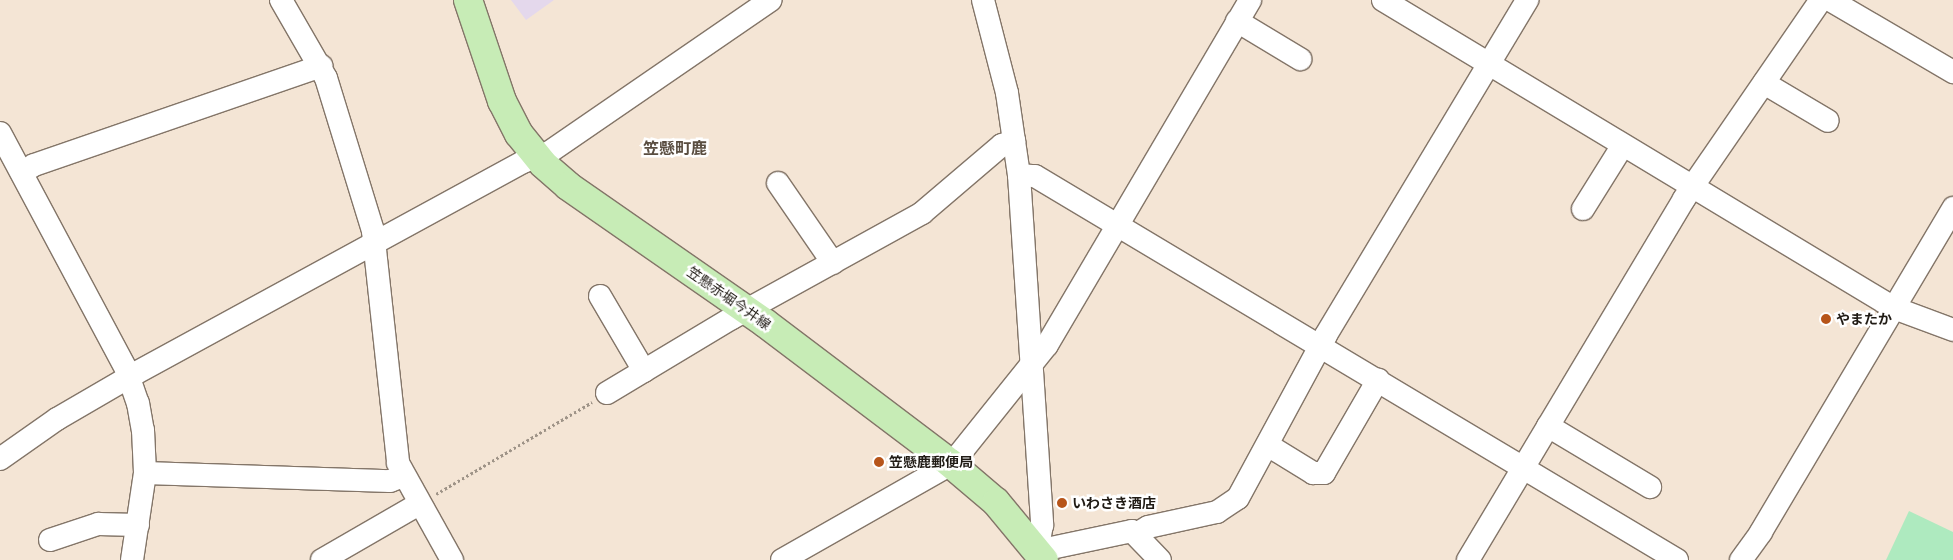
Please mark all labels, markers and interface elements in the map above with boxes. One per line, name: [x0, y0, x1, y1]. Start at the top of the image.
district label: 笠懸町鹿: [643, 138, 707, 158]
street label: 笠懸赤堀今井線: [684, 263, 774, 333]
place label: やまたか: [1836, 311, 1892, 327]
marker: やまたか: [1820, 313, 1832, 325]
place label: 笠懸鹿郵便局: [889, 454, 973, 470]
marker: 笠懸鹿郵便局: [873, 456, 885, 468]
place label: いわさき酒店: [1072, 495, 1156, 511]
marker: いわさき酒店: [1056, 497, 1068, 509]

